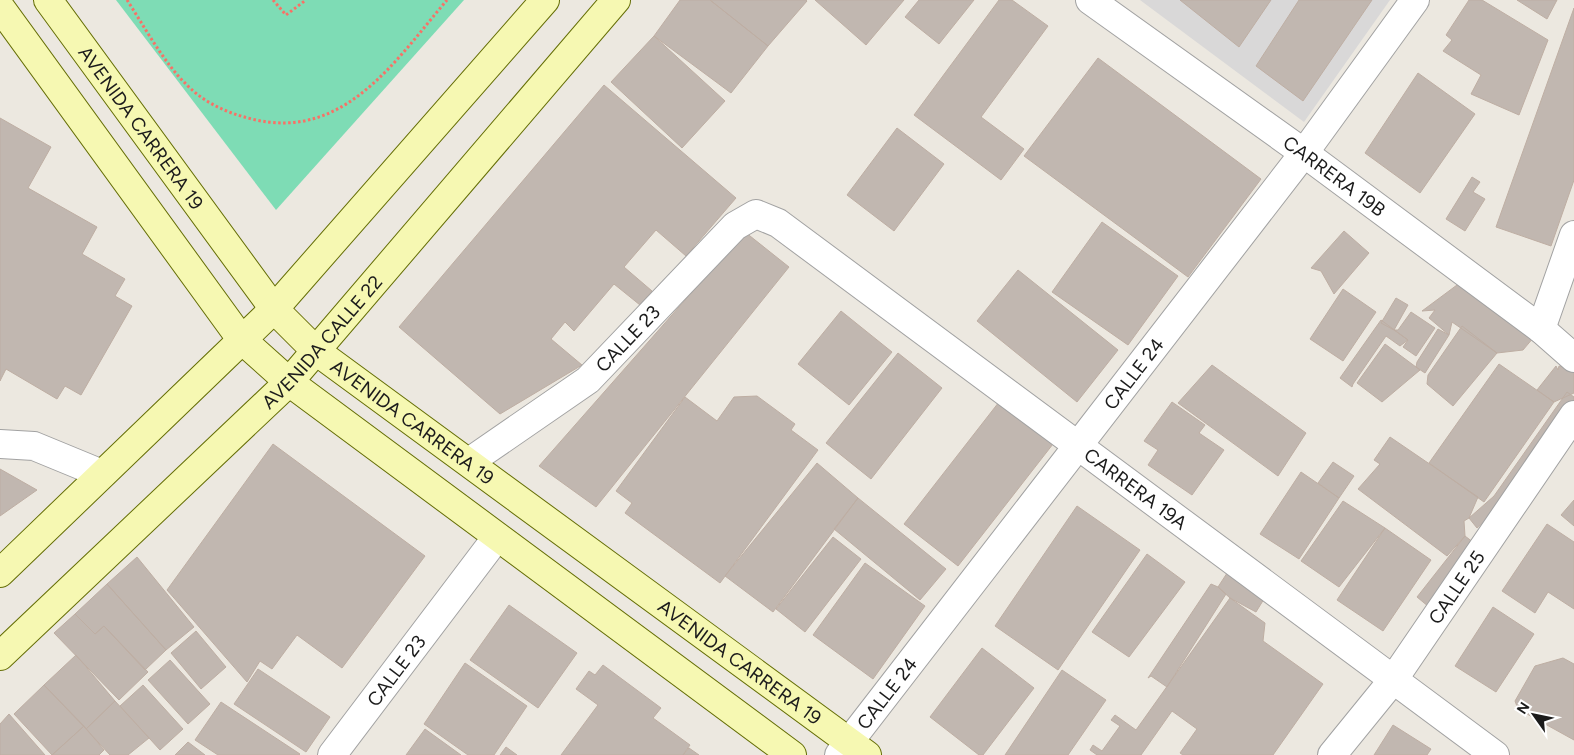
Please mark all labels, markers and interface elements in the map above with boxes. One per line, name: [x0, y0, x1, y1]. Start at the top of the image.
street label: AVENIDA CARRERA 19: [74, 41, 209, 214]
street label: CARRERA 19B: [1279, 130, 1390, 221]
street label: AVENIDA CALLE 22: [257, 270, 387, 413]
street label: CALLE 23: [591, 300, 665, 376]
street label: CALLE 24: [1099, 333, 1169, 414]
street label: AVENIDA CARRERA 19: [326, 354, 499, 489]
street label: CARRERA 19A: [1080, 443, 1192, 534]
street label: CALLE 25: [1423, 546, 1490, 628]
street label: AVENIDA CARRERA 19: [654, 594, 826, 729]
street label: CALLE 23: [362, 630, 430, 711]
street label: CALLE 24: [852, 653, 922, 734]
north arrow: [1509, 690, 1559, 740]
text: N: [1513, 699, 1534, 717]

